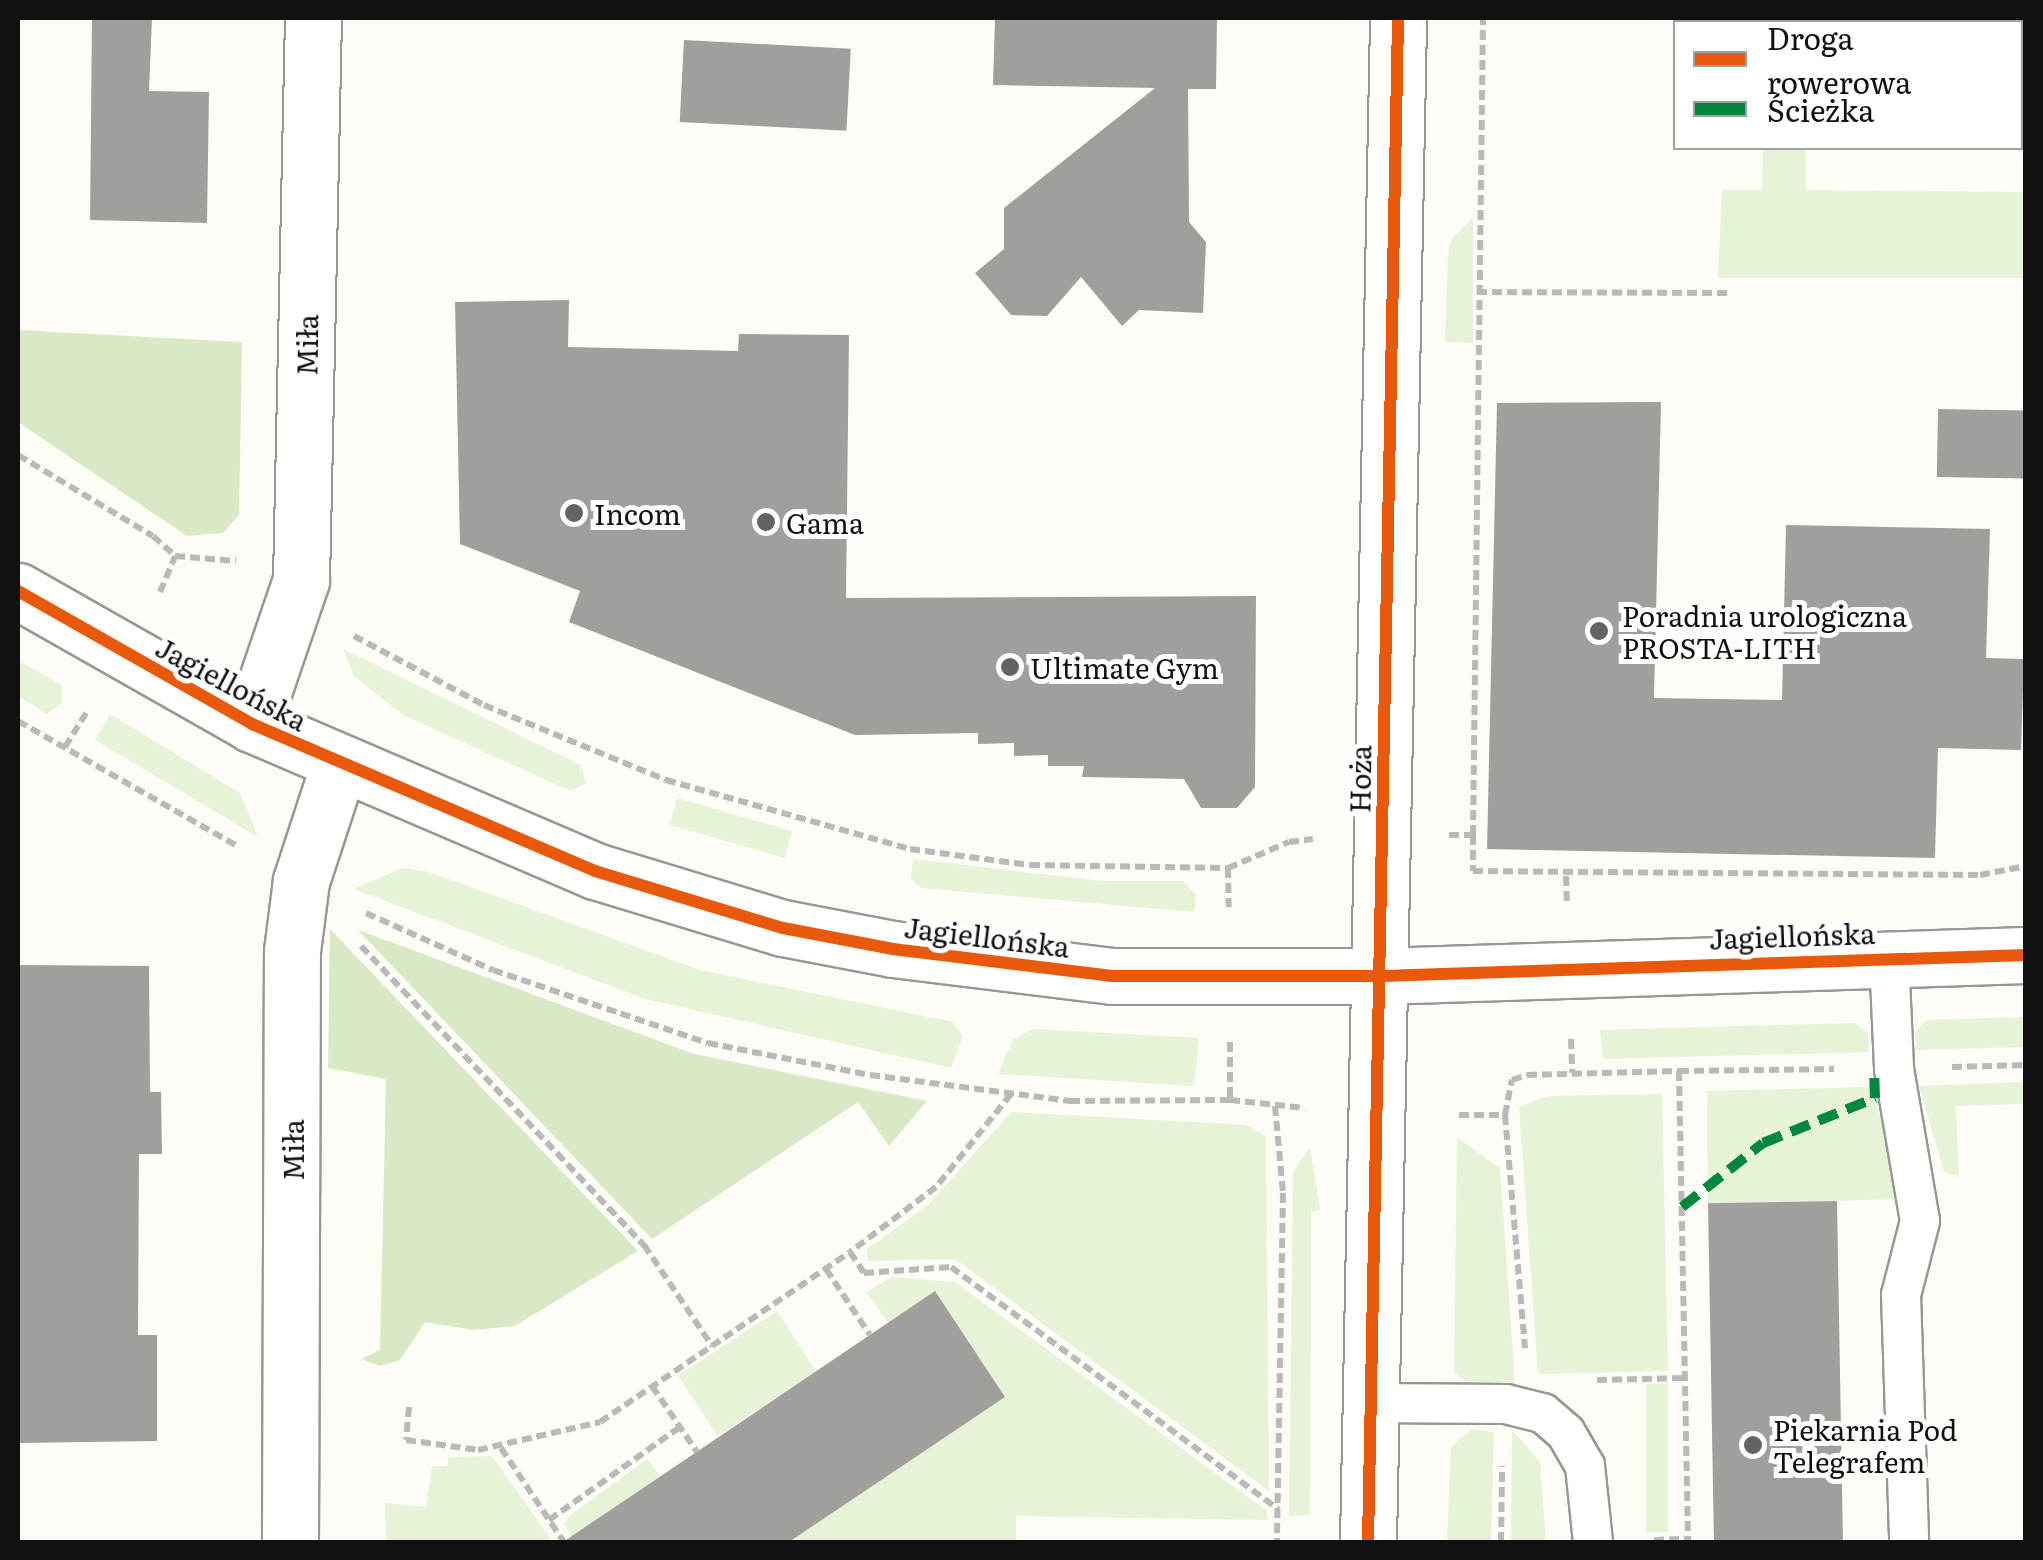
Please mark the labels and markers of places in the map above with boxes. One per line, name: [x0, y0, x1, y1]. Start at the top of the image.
place label: Incom: [594, 496, 681, 530]
marker: Incom: [563, 502, 585, 524]
place label: Gama: [786, 505, 864, 539]
marker: Gama: [755, 511, 777, 533]
place label: Poradnia urologiczna PROSTA-LITH: [1622, 598, 1907, 664]
marker: Poradnia urologiczna PROSTA-LITH: [1586, 618, 1612, 644]
place label: Ultimate Gym: [1030, 650, 1219, 684]
marker: Ultimate Gym: [999, 656, 1021, 678]
place label: Piekarnia Pod Telegrafem: [1773, 1412, 1957, 1478]
marker: Piekarnia Pod Telegrafem: [1742, 1434, 1764, 1456]

